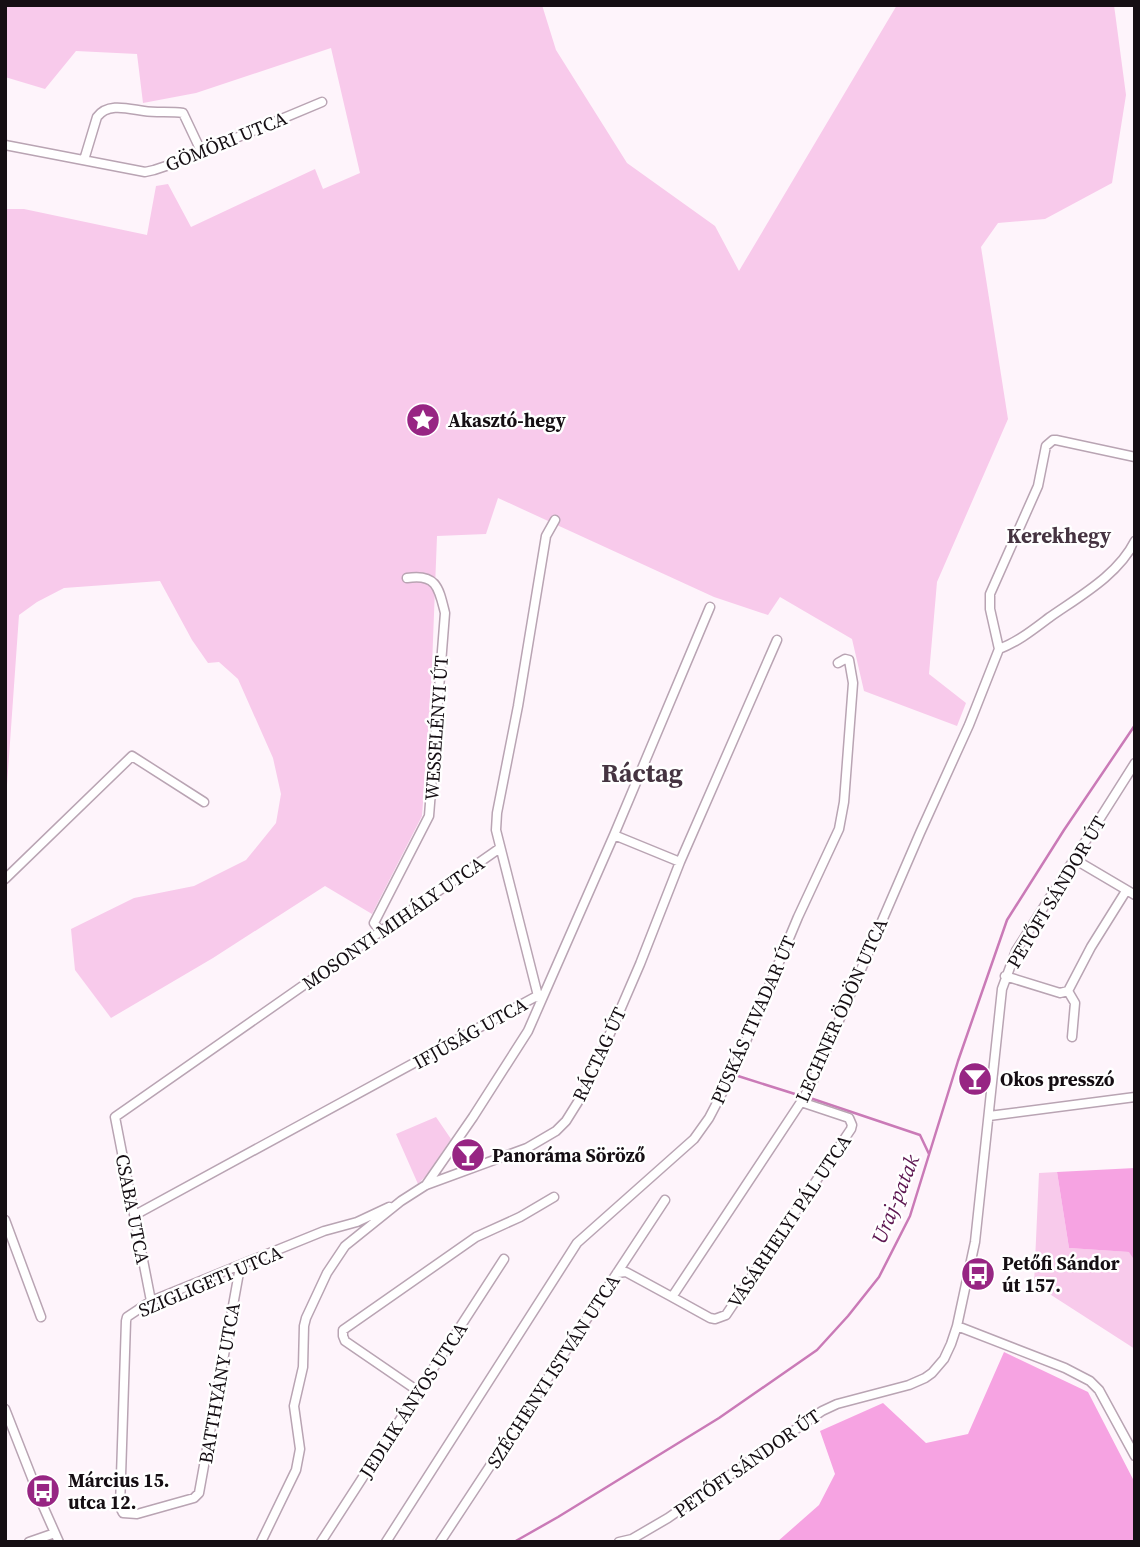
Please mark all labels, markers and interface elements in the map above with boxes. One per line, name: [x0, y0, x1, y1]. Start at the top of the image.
street label: GÖMÖRI UTCA: [161, 105, 291, 177]
place icon: Akasztó-hegy: [404, 401, 442, 439]
place label: Akasztó-hegy: [448, 407, 567, 433]
district label: Kerekhegy: [1007, 521, 1112, 550]
street label: WESSELÉNYI ÚT: [418, 654, 454, 801]
district label: Ráctag: [601, 755, 683, 791]
street label: PETŐFI SÁNDOR ÚT: [1000, 811, 1112, 973]
street label: MOSONYI MIHÁLY UTCA: [297, 850, 490, 996]
street label: LECHNER ÖDÖN UTCA: [789, 913, 894, 1106]
street label: PUSKÁS TIVADAR ÚT: [704, 931, 802, 1108]
street label: IFJÚSÁG UTCA: [408, 991, 532, 1075]
street label: RÁCTAG ÚT: [566, 1002, 632, 1105]
bar icon: Okos presszó: [956, 1060, 994, 1098]
place label: Okos presszó: [1000, 1066, 1115, 1092]
street label: VÁSÁRHELYI PÁL UTCA: [721, 1129, 857, 1313]
bar icon: Panoráma Söröző: [449, 1136, 487, 1174]
place label: Panoráma Söröző: [492, 1142, 646, 1168]
water label: Uraj-patak: [864, 1150, 926, 1248]
street label: CSABA UTCA: [110, 1152, 156, 1267]
street label: SZIGLIGETI UTCA: [134, 1239, 286, 1323]
place label: Petőfi Sándor út 157.: [1002, 1250, 1120, 1298]
bus stop icon: Petőfi Sándor út 157.: [959, 1255, 997, 1293]
street label: SZÉCHENYI ISTVÁN UTCA: [480, 1269, 626, 1473]
street label: BATTHYÁNY UTCA: [192, 1300, 246, 1466]
street label: JEDLIK ÁNYOS UTCA: [352, 1317, 473, 1484]
street label: PETŐFI SÁNDOR ÚT: [669, 1402, 826, 1523]
place label: Március 15. utca 12.: [68, 1467, 170, 1515]
bus stop icon: Március 15. utca 12.: [24, 1472, 62, 1510]

